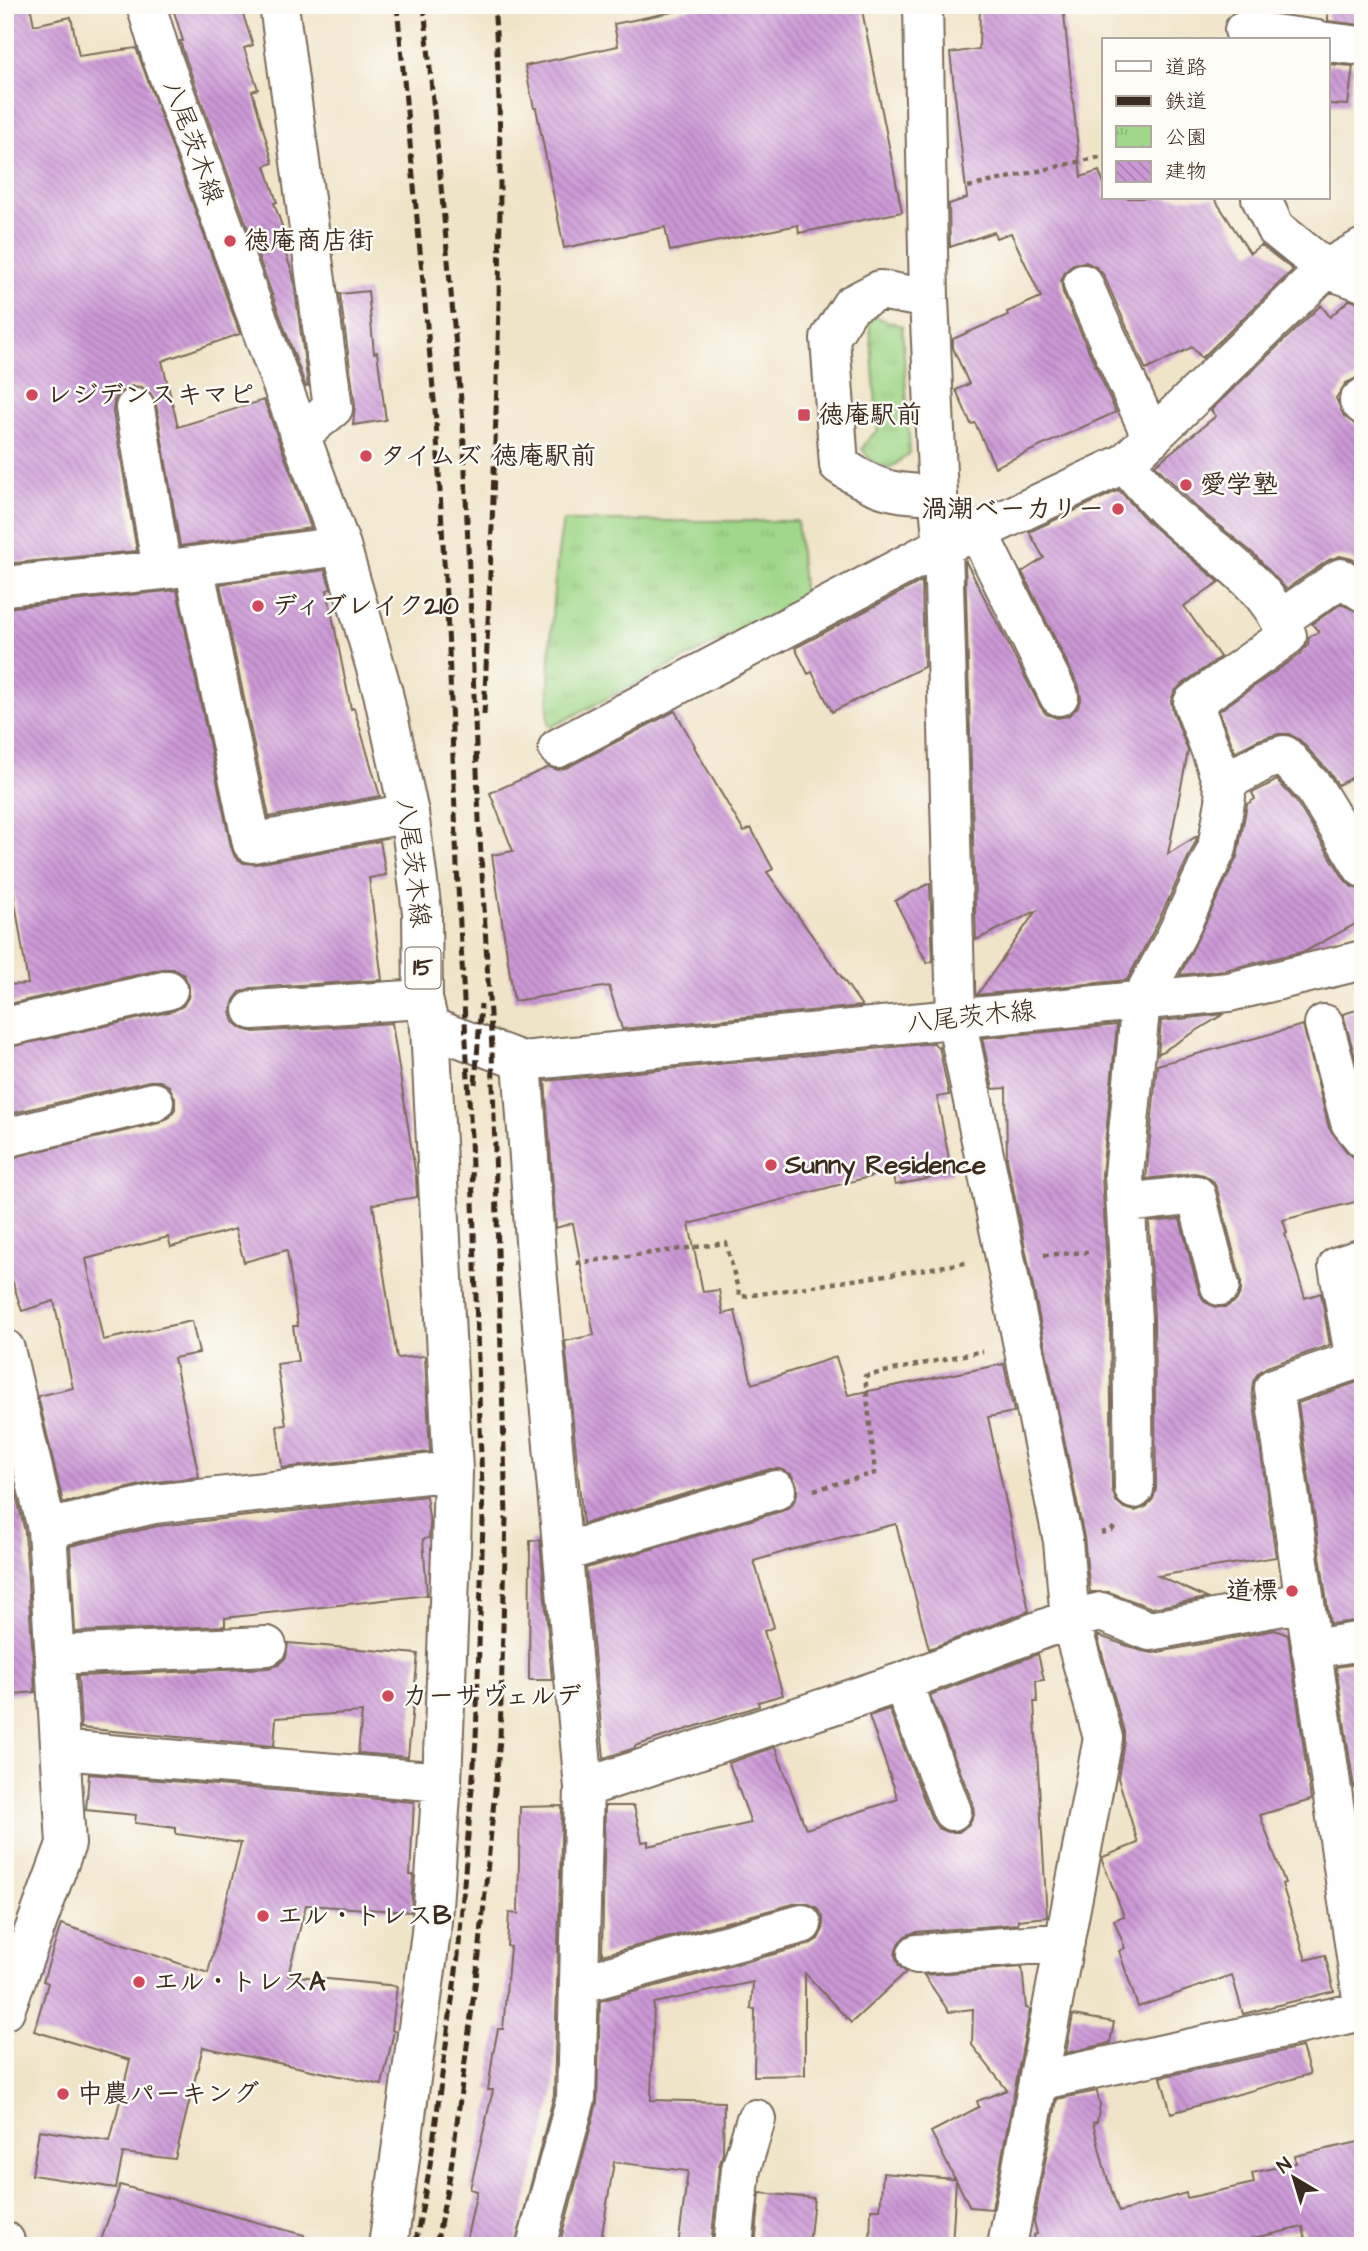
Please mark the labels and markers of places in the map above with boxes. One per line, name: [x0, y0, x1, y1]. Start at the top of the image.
place label: 徳庵商店街: [244, 223, 374, 259]
marker: 徳庵商店街: [222, 233, 238, 249]
place label: レジデンスキマピ: [46, 377, 255, 413]
marker: レジデンスキマピ: [24, 387, 40, 403]
place label: 徳庵駅前: [818, 397, 922, 433]
marker: 徳庵駅前: [796, 407, 812, 423]
place label: タイムズ 徳庵駅前: [380, 438, 596, 474]
marker: タイムズ 徳庵駅前: [358, 448, 374, 464]
place label: 愛学塾: [1200, 467, 1278, 503]
marker: 愛学塾: [1178, 477, 1194, 493]
place label: 渦潮ベーカリー: [921, 491, 1104, 527]
marker: 渦潮ベーカリー: [1110, 501, 1126, 517]
place label: ディブレイク210: [272, 588, 460, 624]
marker: ディブレイク210: [250, 598, 266, 614]
place label: Sunny Residence: [784, 1147, 986, 1186]
marker: Sunny Residence: [763, 1157, 779, 1173]
place label: 道標: [1226, 1573, 1278, 1609]
marker: 道標: [1284, 1583, 1300, 1599]
place label: カーサヴェルデ: [402, 1678, 582, 1714]
marker: カーサヴェルデ: [380, 1688, 396, 1704]
place label: エル・トレスB: [277, 1898, 452, 1934]
marker: エル・トレスB: [255, 1908, 271, 1924]
place label: エル・トレスA: [153, 1964, 326, 2000]
marker: エル・トレスA: [131, 1974, 147, 1990]
place label: 中農パーキング: [77, 2076, 259, 2112]
marker: 中農パーキング: [55, 2086, 71, 2102]

